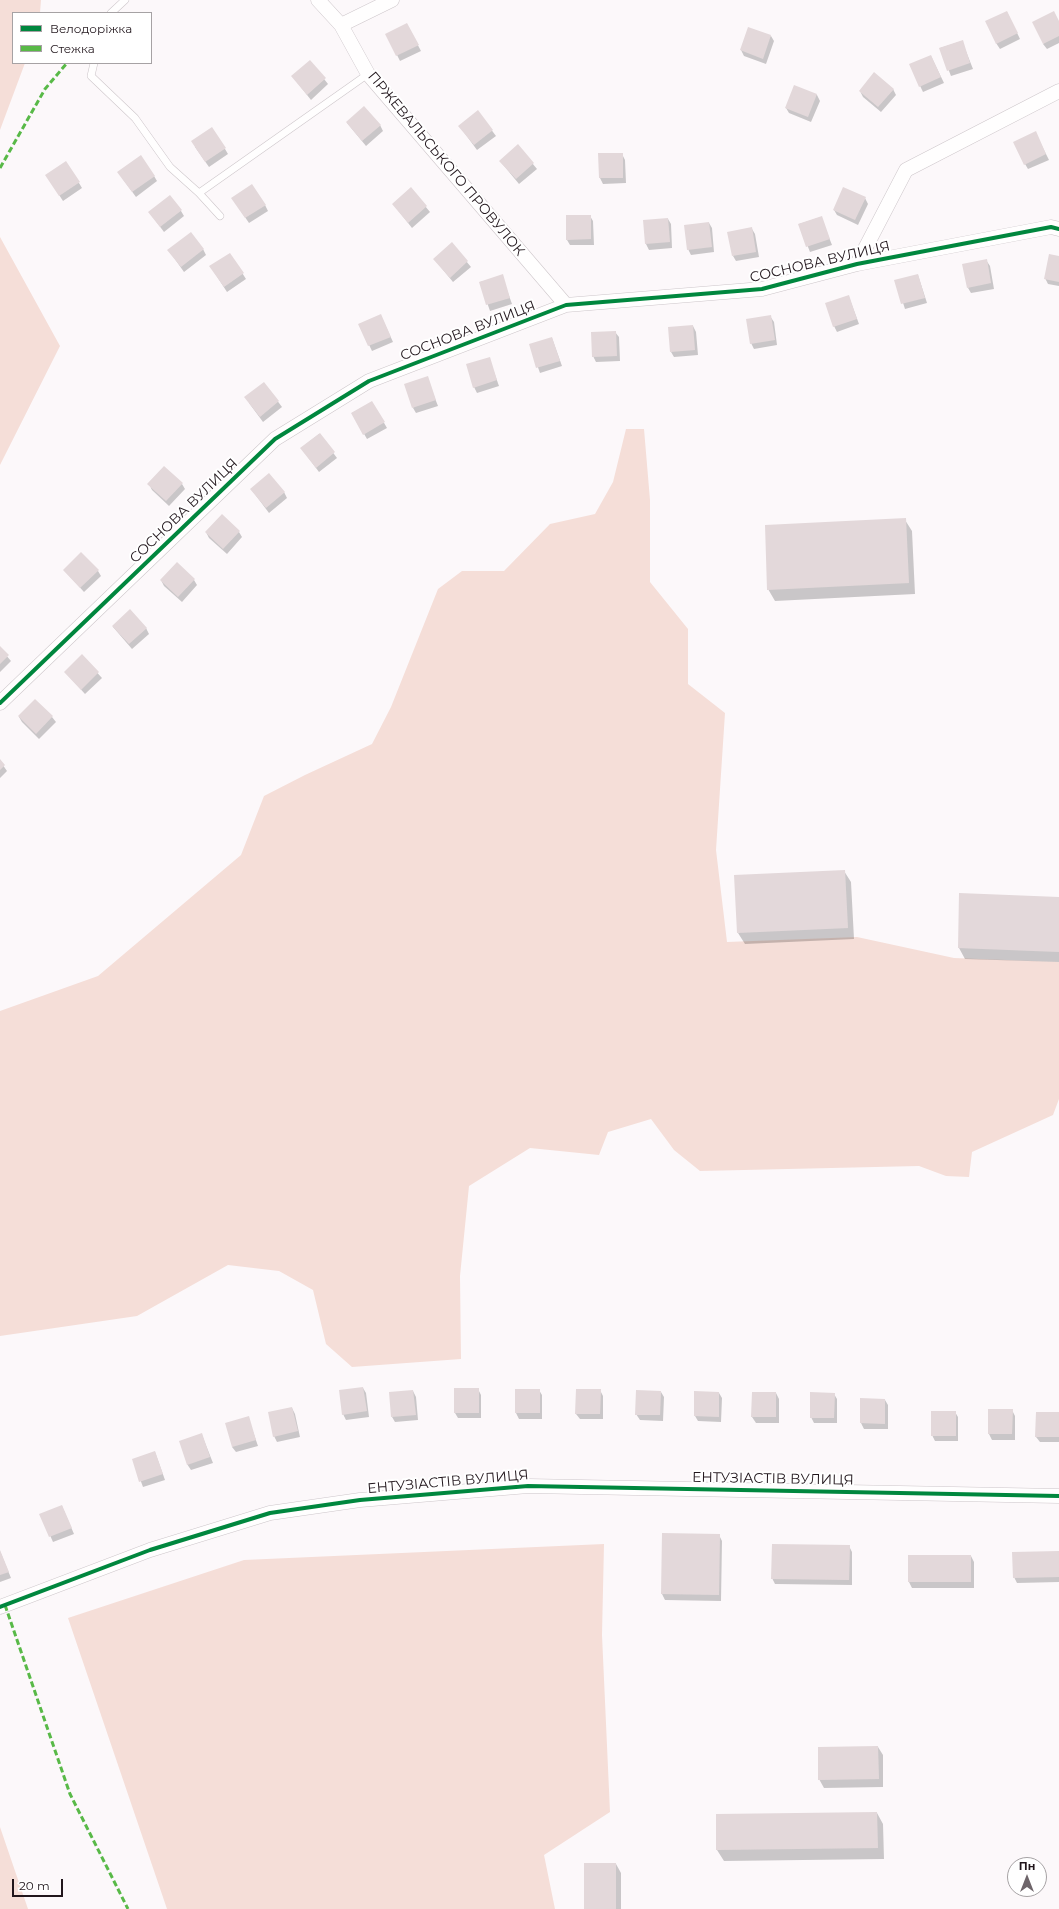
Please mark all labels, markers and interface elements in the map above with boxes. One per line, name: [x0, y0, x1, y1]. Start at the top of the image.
legend: [12, 12, 152, 64]
text: Велодоріжка: [50, 21, 132, 36]
text: Стежка: [50, 41, 95, 56]
street label: ПРЖЕВАЛЬСЬКОГО ПРОВУЛОК: [364, 69, 528, 259]
street label: СОСНОВА ВУЛИЦЯ: [748, 238, 892, 286]
street label: СОСНОВА ВУЛИЦЯ: [398, 297, 538, 365]
street label: СОСНОВА ВУЛИЦЯ: [127, 455, 241, 567]
street label: ЕНТУЗІАСТІВ ВУЛИЦЯ: [367, 1467, 529, 1497]
street label: ЕНТУЗІАСТІВ ВУЛИЦЯ: [692, 1469, 854, 1489]
north arrow: [1007, 1857, 1047, 1897]
text: Пн: [1019, 1859, 1035, 1873]
scale bar: [14, 1871, 65, 1897]
text: 20 m: [19, 1878, 50, 1893]

